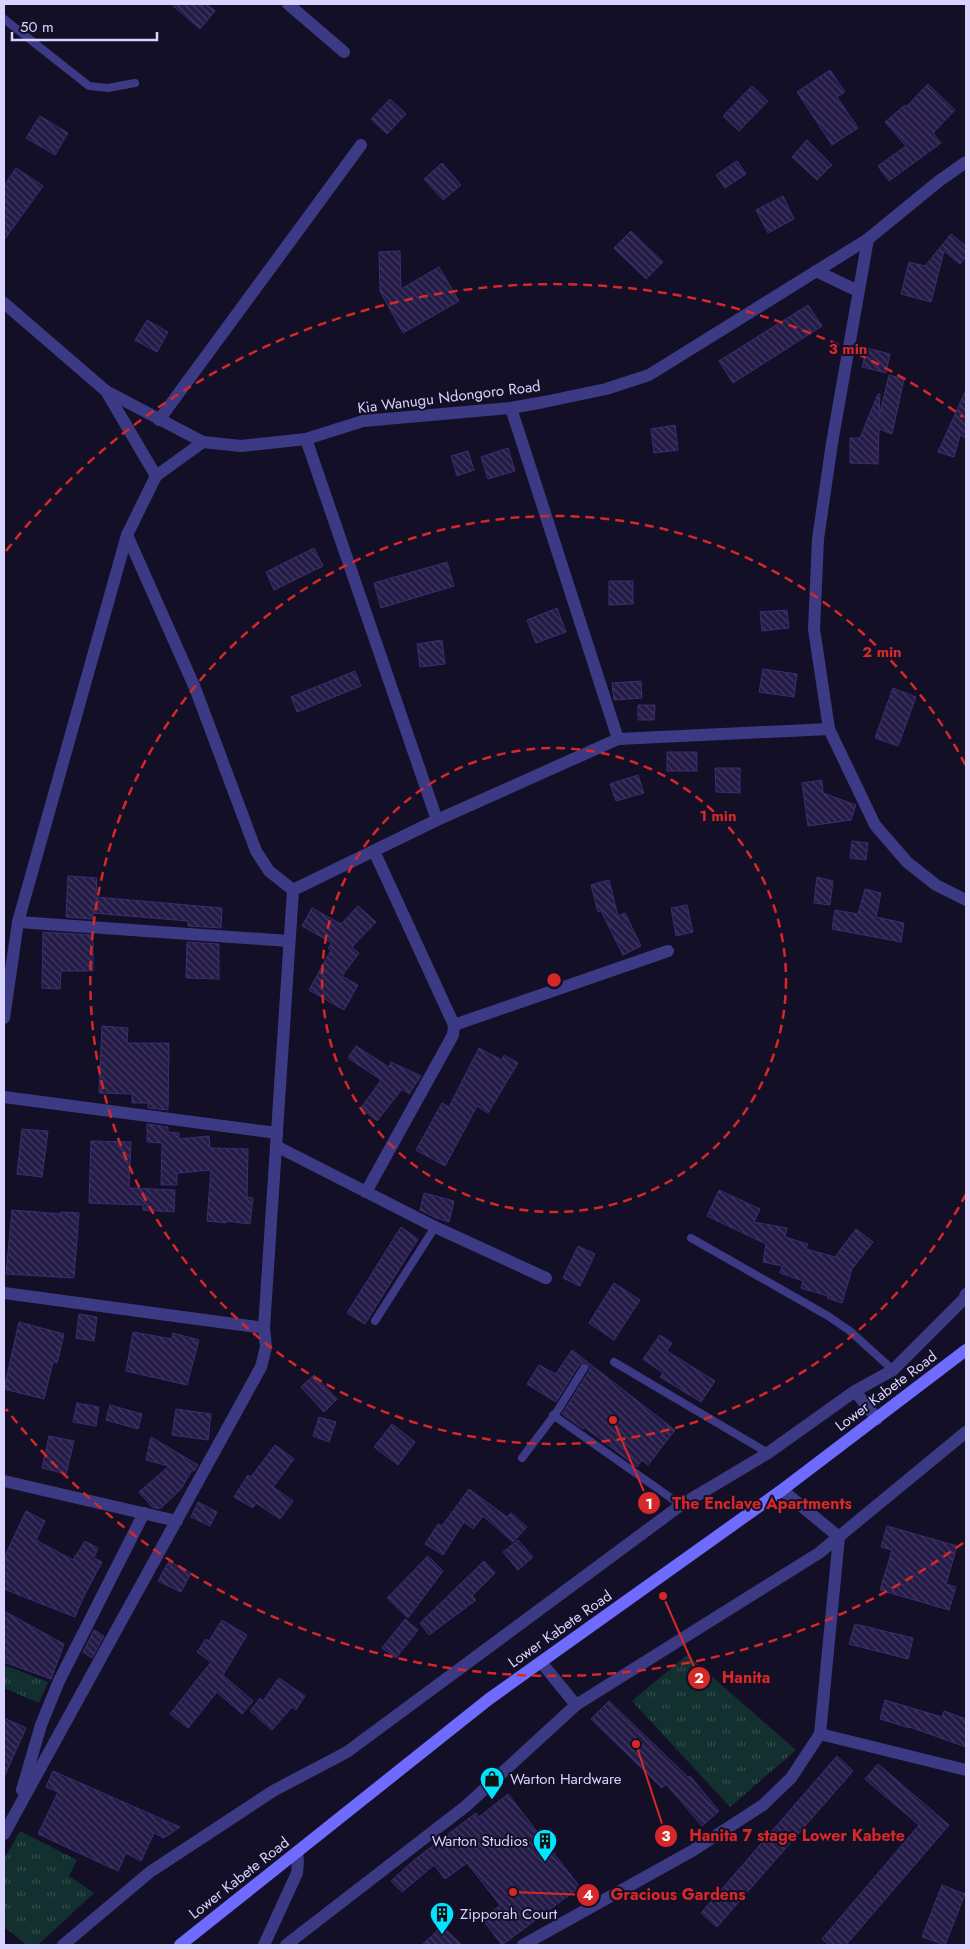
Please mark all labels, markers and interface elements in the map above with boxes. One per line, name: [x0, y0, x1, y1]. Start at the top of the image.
scale bar: [12, 10, 158, 42]
text: 50 m: [20, 16, 54, 38]
text: 3 min: [829, 338, 867, 360]
street label: Kia Wanugu Ndongoro Road: [356, 375, 542, 419]
text: 2 min: [862, 641, 902, 663]
text: 1 min: [699, 805, 737, 827]
centre of rings: [545, 971, 563, 989]
street label: Lower Kabete Road: [831, 1345, 941, 1437]
callout: The Enclave Apartments: [637, 1488, 862, 1519]
text: The Enclave Apartments: [672, 1492, 852, 1515]
text: 1: [645, 1493, 653, 1515]
street label: Lower Kabete Road: [504, 1585, 616, 1673]
callout: Hanita: [686, 1662, 780, 1693]
text: Hanita: [722, 1666, 770, 1689]
text: 2: [694, 1667, 704, 1689]
shop icon: Warton Hardware: [479, 1766, 505, 1800]
place label: Warton Hardware: [510, 1768, 622, 1790]
callout: Hanita 7 stage Lower Kabete: [654, 1820, 915, 1851]
text: Hanita 7 stage Lower Kabete: [689, 1824, 905, 1847]
text: 3: [661, 1825, 671, 1847]
building icon: Warton Studios: [532, 1828, 558, 1862]
place label: Warton Studios: [432, 1830, 528, 1852]
street label: Lower Kabete Road: [184, 1832, 294, 1924]
callout: Gracious Gardens: [576, 1879, 756, 1910]
text: Gracious Gardens: [610, 1883, 746, 1906]
text: 4: [583, 1884, 593, 1906]
building icon: Zipporah Court: [429, 1901, 455, 1935]
place label: Zipporah Court: [460, 1903, 558, 1925]

